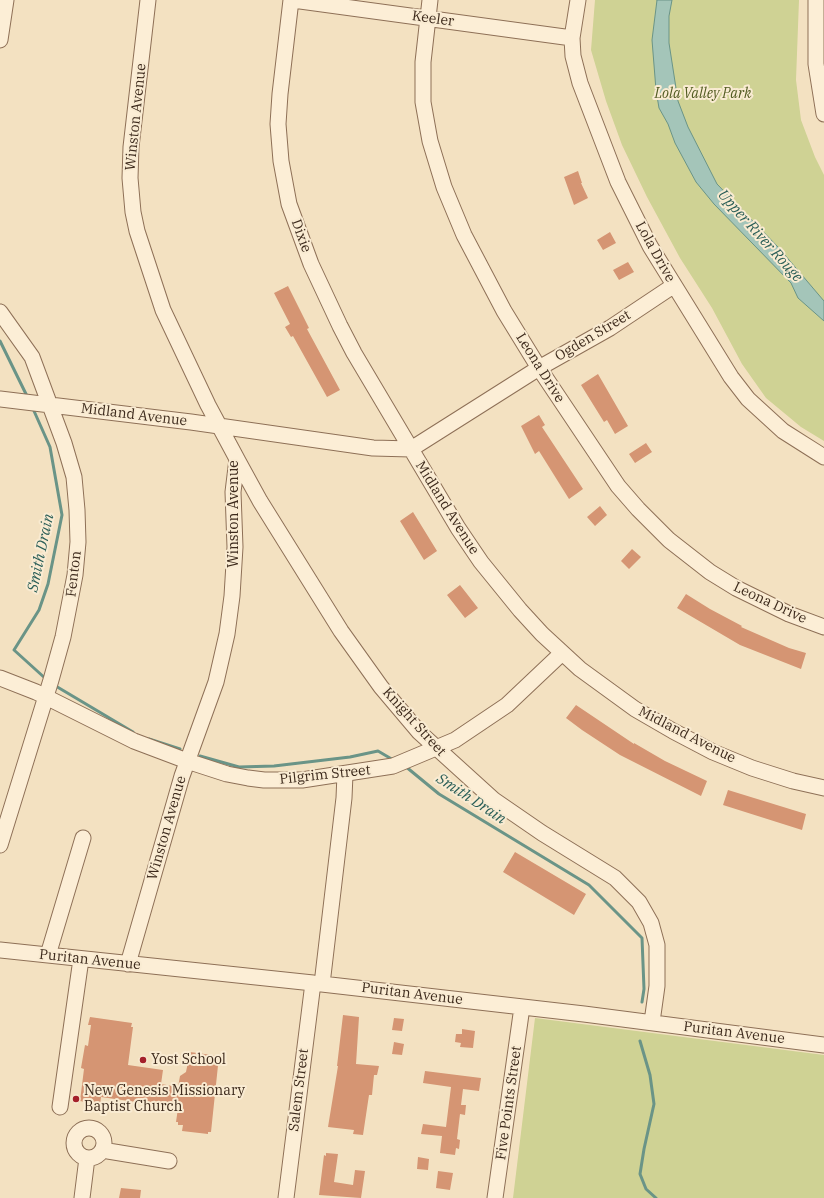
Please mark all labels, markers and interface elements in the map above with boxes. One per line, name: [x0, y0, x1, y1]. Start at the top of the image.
street label: Keeler: [411, 8, 455, 30]
street label: Winston Avenue: [122, 63, 150, 171]
park label: Lola Valley Park: [654, 86, 752, 102]
water label: Upper River Rouge: [714, 186, 806, 286]
street label: Dixie: [287, 217, 315, 255]
street label: Lola Drive: [631, 219, 679, 285]
street label: Ogden Street: [552, 307, 634, 365]
street label: Leona Drive: [512, 330, 568, 406]
street label: Midland Avenue: [80, 400, 188, 430]
street label: Midland Avenue: [412, 458, 482, 558]
street label: Winston Avenue: [226, 460, 242, 568]
water label: Smith Drain: [24, 512, 58, 594]
street label: Fenton: [63, 550, 85, 598]
street label: Leona Drive: [731, 579, 809, 627]
street label: Knight Street: [379, 684, 449, 760]
street label: Midland Avenue: [636, 703, 738, 767]
street label: Pilgrim Street: [279, 762, 371, 788]
water label: Smith Drain: [433, 770, 509, 828]
street label: Winston Avenue: [144, 774, 190, 882]
street label: Puritan Avenue: [38, 946, 142, 974]
street label: Puritan Avenue: [360, 979, 464, 1009]
street label: Puritan Avenue: [682, 1018, 786, 1048]
street label: Five Points Street: [493, 1045, 525, 1161]
street label: Salem Street: [286, 1048, 312, 1132]
place label: Yost School: [151, 1052, 226, 1068]
marker: Yost School: [138, 1055, 148, 1065]
place label: New Genesis Missionary Baptist Church: [84, 1083, 245, 1116]
marker: New Genesis Missionary Baptist Church: [71, 1094, 81, 1104]

